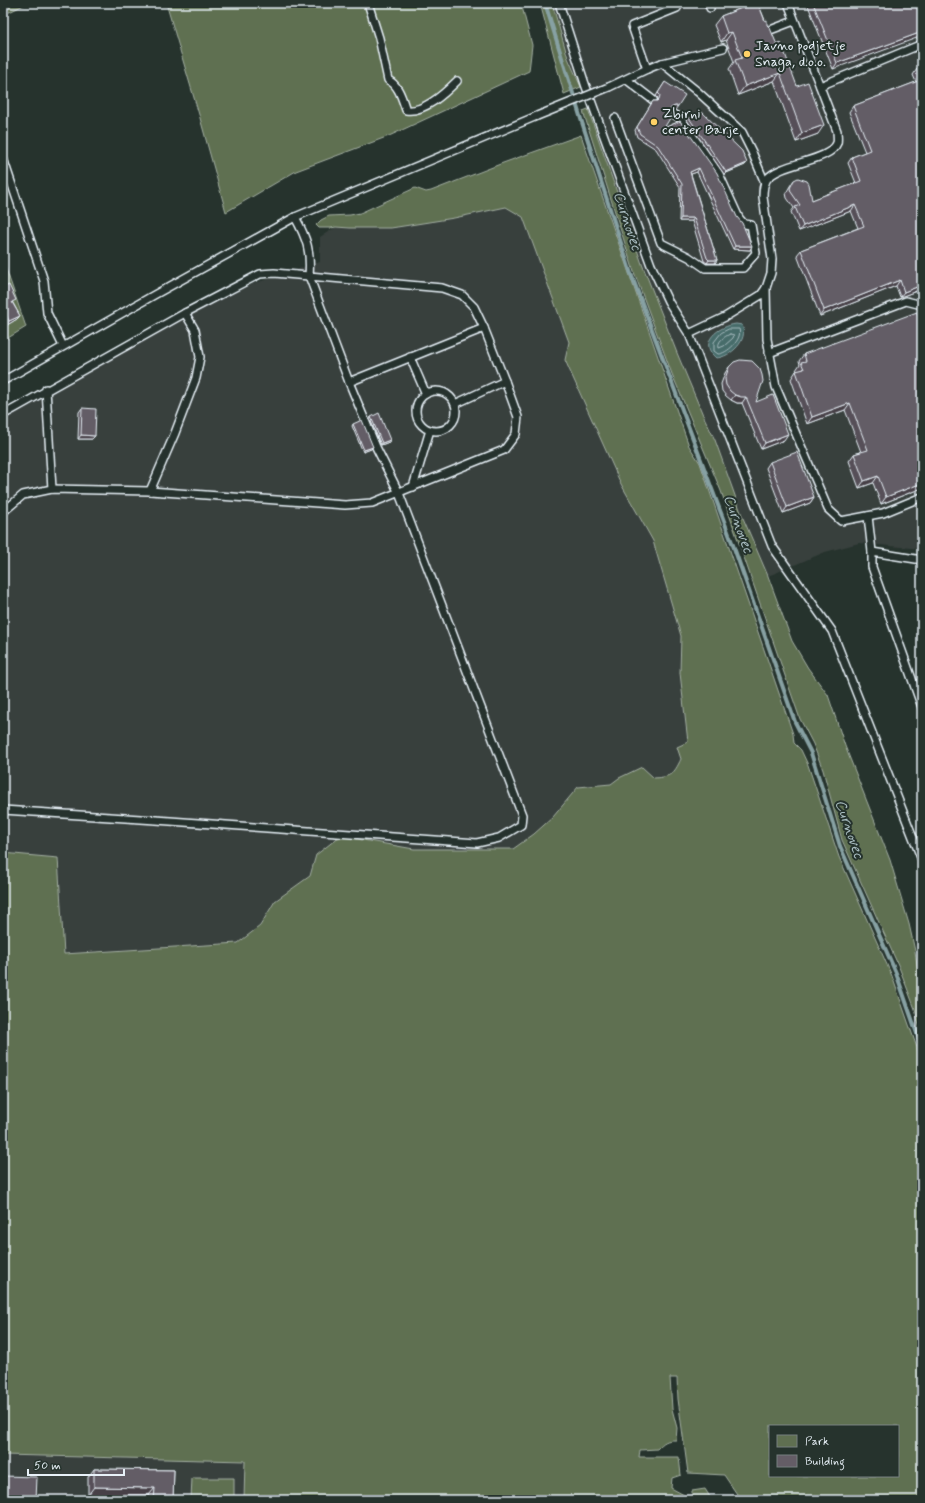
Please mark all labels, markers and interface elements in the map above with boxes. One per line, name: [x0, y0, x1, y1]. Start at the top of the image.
place label: Javno podjetje Snaga, d.o.o.: [755, 37, 846, 72]
marker: Javno podjetje Snaga, d.o.o.: [742, 49, 752, 59]
place label: Zbirni center Barje: [662, 105, 739, 139]
marker: Zbirni center Barje: [649, 117, 659, 127]
water label: Curnovec: [608, 189, 646, 254]
water label: Curnovec: [718, 492, 758, 557]
water label: Curnovec: [830, 797, 869, 862]
legend: [769, 1425, 899, 1477]
text: Park: [805, 1434, 829, 1450]
scale bar: [28, 1451, 124, 1477]
text: Building: [805, 1454, 845, 1471]
text: 50 m: [34, 1458, 61, 1474]

